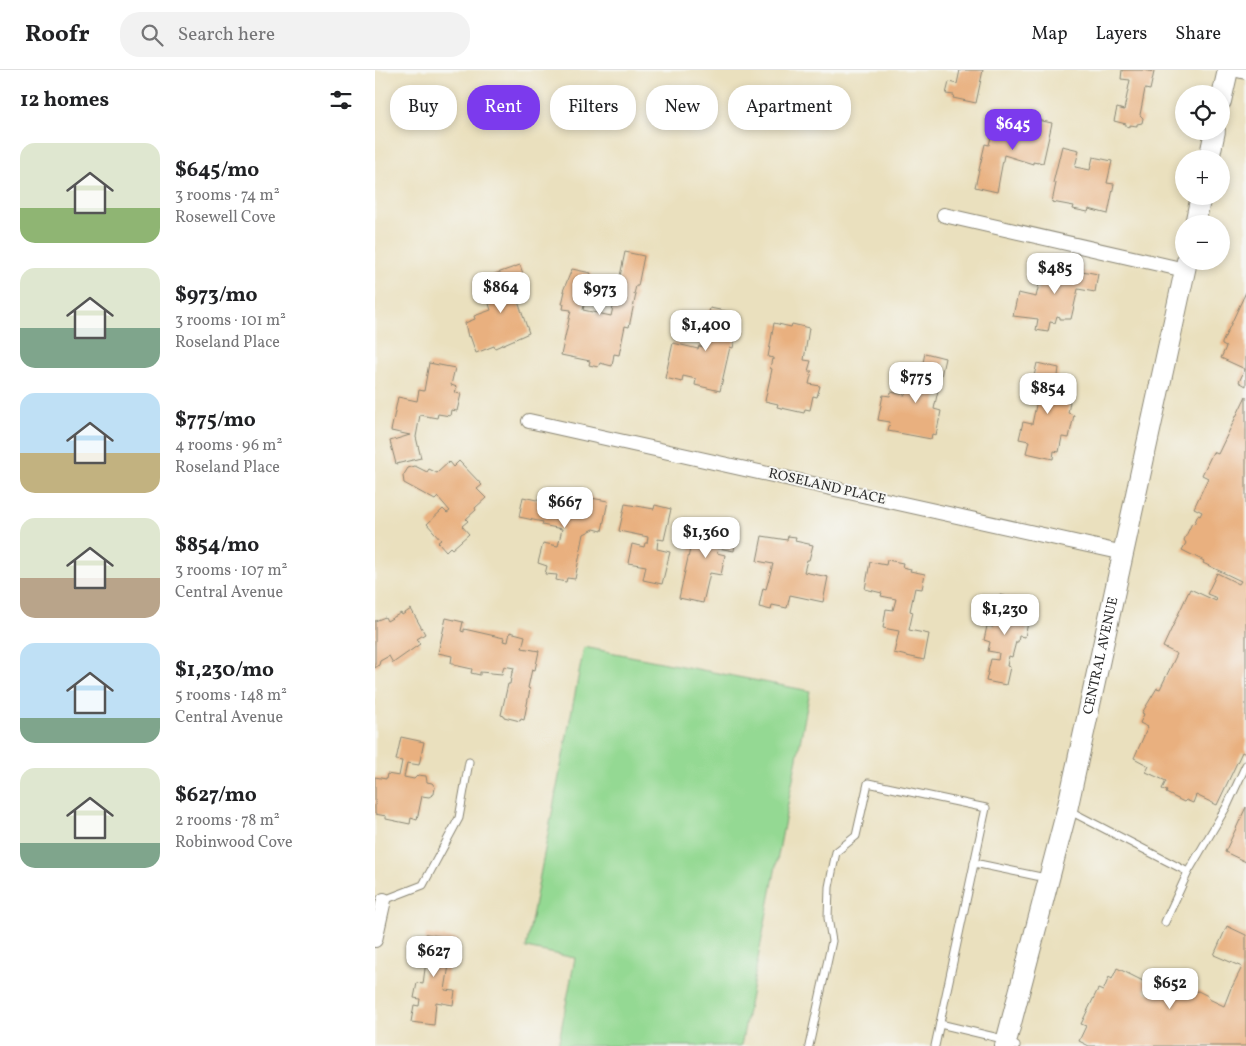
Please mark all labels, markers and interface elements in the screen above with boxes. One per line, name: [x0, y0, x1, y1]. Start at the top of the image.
search box: [120, 12, 470, 57]
text: Roofr: [25, 18, 90, 52]
icon: search: [138, 21, 166, 49]
text: Search here: [178, 22, 275, 48]
text: Map: [1031, 22, 1067, 47]
text: Layers: [1095, 22, 1147, 47]
text: Share: [1175, 22, 1221, 47]
chip: Buy: [390, 85, 457, 130]
chip: Rent: [467, 85, 540, 130]
chip: Filters: [550, 85, 636, 130]
chip: New: [646, 85, 718, 130]
chip: Apartment: [728, 85, 851, 130]
map controls: [1175, 85, 1230, 270]
button: locate: [1175, 85, 1230, 140]
text: 12 homes: [20, 86, 109, 115]
icon: filters: [327, 86, 355, 114]
pin: $645: [983, 108, 1043, 151]
text: $645: [996, 114, 1030, 136]
button: +: [1175, 150, 1230, 205]
text: $645/mo: [175, 156, 259, 185]
icon: home: [60, 163, 120, 223]
text: 3 rooms · 74 m²: [175, 185, 280, 207]
text: Rosewell Cove: [175, 207, 276, 229]
button: −: [1175, 215, 1230, 270]
pin: $485: [1025, 252, 1085, 295]
text: $485: [1038, 258, 1072, 280]
pin: $864: [471, 272, 531, 314]
pin: $973: [570, 274, 630, 316]
text: $864: [483, 277, 519, 299]
text: $973: [583, 279, 617, 301]
text: $973/mo: [175, 281, 258, 310]
icon: home: [60, 288, 120, 348]
text: 3 rooms · 101 m²: [175, 310, 286, 332]
pin: $1,400: [665, 310, 747, 352]
text: $1,400: [681, 315, 731, 337]
text: Roseland Place: [175, 332, 280, 354]
pin: $775: [886, 362, 946, 404]
text: $775: [900, 367, 932, 389]
pin: $854: [1018, 372, 1078, 415]
text: $854: [1031, 378, 1065, 400]
text: $775/mo: [175, 406, 256, 435]
icon: home: [60, 413, 120, 473]
text: 4 rooms · 96 m²: [175, 435, 282, 457]
text: Roseland Place: [175, 457, 280, 479]
street label: ROSELAND PLACE: [766, 464, 888, 510]
pin: $667: [535, 486, 595, 529]
text: $667: [548, 492, 582, 514]
pin: $1,360: [665, 516, 747, 559]
text: $1,360: [683, 522, 729, 544]
text: $854/mo: [175, 531, 259, 560]
icon: home: [60, 538, 120, 598]
text: 3 rooms · 107 m²: [175, 560, 288, 582]
text: Central Avenue: [175, 582, 283, 604]
pin: $1,230: [964, 594, 1046, 636]
street label: CENTRAL AVENUE: [1079, 595, 1123, 716]
text: $1,230: [982, 599, 1028, 621]
text: $1,230/mo: [175, 656, 274, 685]
icon: home: [60, 663, 120, 723]
text: 5 rooms · 148 m²: [175, 685, 287, 707]
text: Central Avenue: [175, 707, 283, 729]
text: $627/mo: [175, 781, 257, 810]
icon: home: [60, 788, 120, 848]
text: 2 rooms · 78 m²: [175, 810, 280, 832]
text: Robinwood Cove: [175, 832, 293, 854]
pin: $627: [404, 936, 464, 978]
text: $627: [417, 941, 451, 963]
pin: $652: [1140, 968, 1200, 1010]
text: $652: [1153, 973, 1187, 995]

